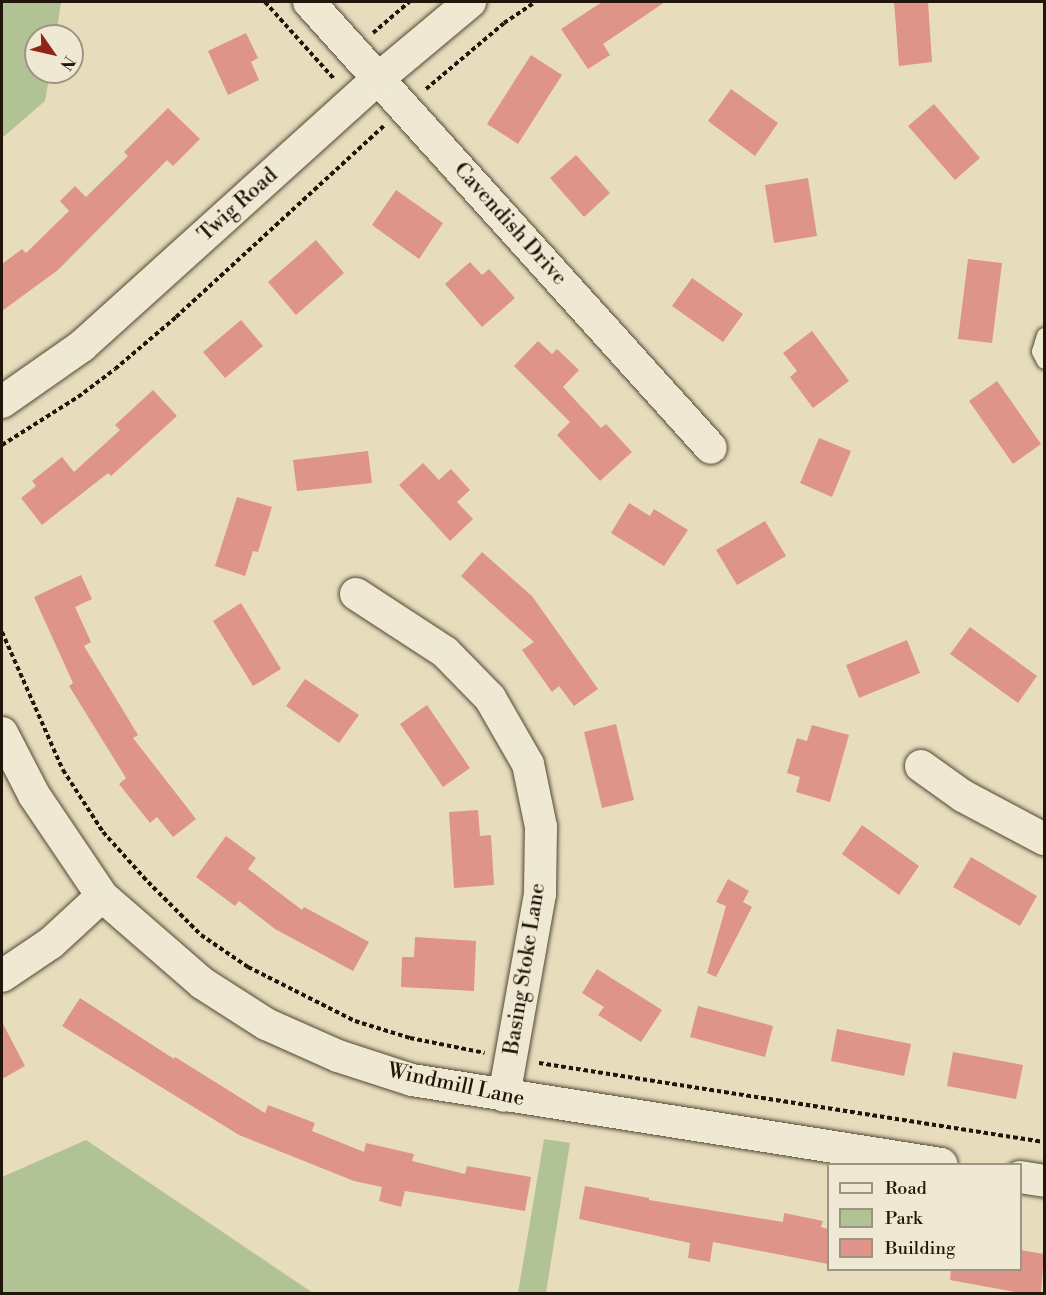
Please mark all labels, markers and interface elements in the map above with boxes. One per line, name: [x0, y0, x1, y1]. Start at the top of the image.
north arrow: [24, 24, 84, 84]
text: N: [55, 52, 79, 74]
street label: Cavendish Drive: [448, 157, 572, 291]
street label: Twig Road: [193, 163, 283, 247]
street label: Basing Stoke Lane: [499, 881, 551, 1057]
street label: Windmill Lane: [385, 1058, 527, 1112]
legend: [827, 1163, 1022, 1271]
text: Road: [885, 1177, 927, 1200]
text: Park: [885, 1207, 922, 1230]
text: Building: [885, 1237, 955, 1260]

